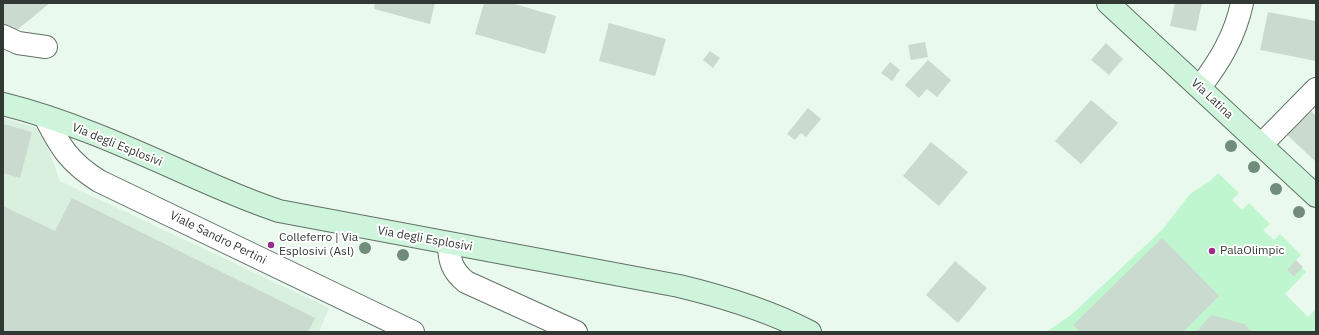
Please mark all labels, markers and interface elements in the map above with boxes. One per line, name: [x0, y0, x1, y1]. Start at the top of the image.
street label: Via Latina: [1188, 76, 1236, 122]
street label: Via degli Esplosivi: [70, 120, 164, 170]
street label: Viale Sandro Pertini: [167, 208, 269, 268]
street label: Via degli Esplosivi: [376, 224, 474, 254]
place label: Colleferro | Via Esplosivi (Asl): [279, 231, 358, 259]
marker: Colleferro | Via Esplosivi (Asl): [266, 240, 276, 250]
place label: PalaOlimpic: [1220, 244, 1284, 258]
marker: PalaOlimpic: [1207, 246, 1217, 256]

